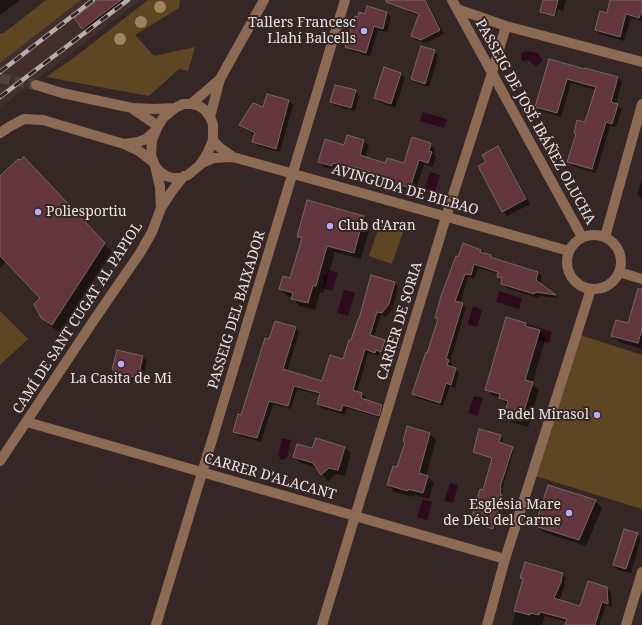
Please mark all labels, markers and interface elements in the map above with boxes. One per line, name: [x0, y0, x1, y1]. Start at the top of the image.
place label: Tallers Francesc Llahí Balcells: [248, 15, 356, 48]
street label: PASSEIG DE JOSÉ IBÁÑEZ OLUCHA: [471, 16, 599, 228]
marker: Tallers Francesc Llahí Balcells: [359, 26, 369, 36]
street label: AVINGUDA DE BILBAO: [330, 161, 480, 219]
place label: Poliesportiu: [46, 204, 127, 220]
marker: Poliesportiu: [33, 207, 43, 217]
place label: Club d'Aran: [338, 218, 416, 234]
street label: CAMÍ DE SANT CUGAT AL PAPIOL: [10, 219, 146, 417]
marker: Club d'Aran: [325, 221, 335, 231]
street label: PASSEIG DEL BAIXADOR: [205, 229, 269, 391]
street label: CARRER DE SORIA: [374, 260, 426, 382]
marker: La Casita de Mi: [116, 359, 126, 369]
place label: La Casita de Mi: [70, 371, 172, 387]
place label: Padel Mirasol: [498, 407, 589, 423]
marker: Padel Mirasol: [592, 410, 602, 420]
street label: CARRER D'ALACANT: [202, 450, 338, 504]
place label: Església Mare de Déu del Carme: [443, 497, 561, 530]
marker: Església Mare de Déu del Carme: [564, 508, 574, 518]

